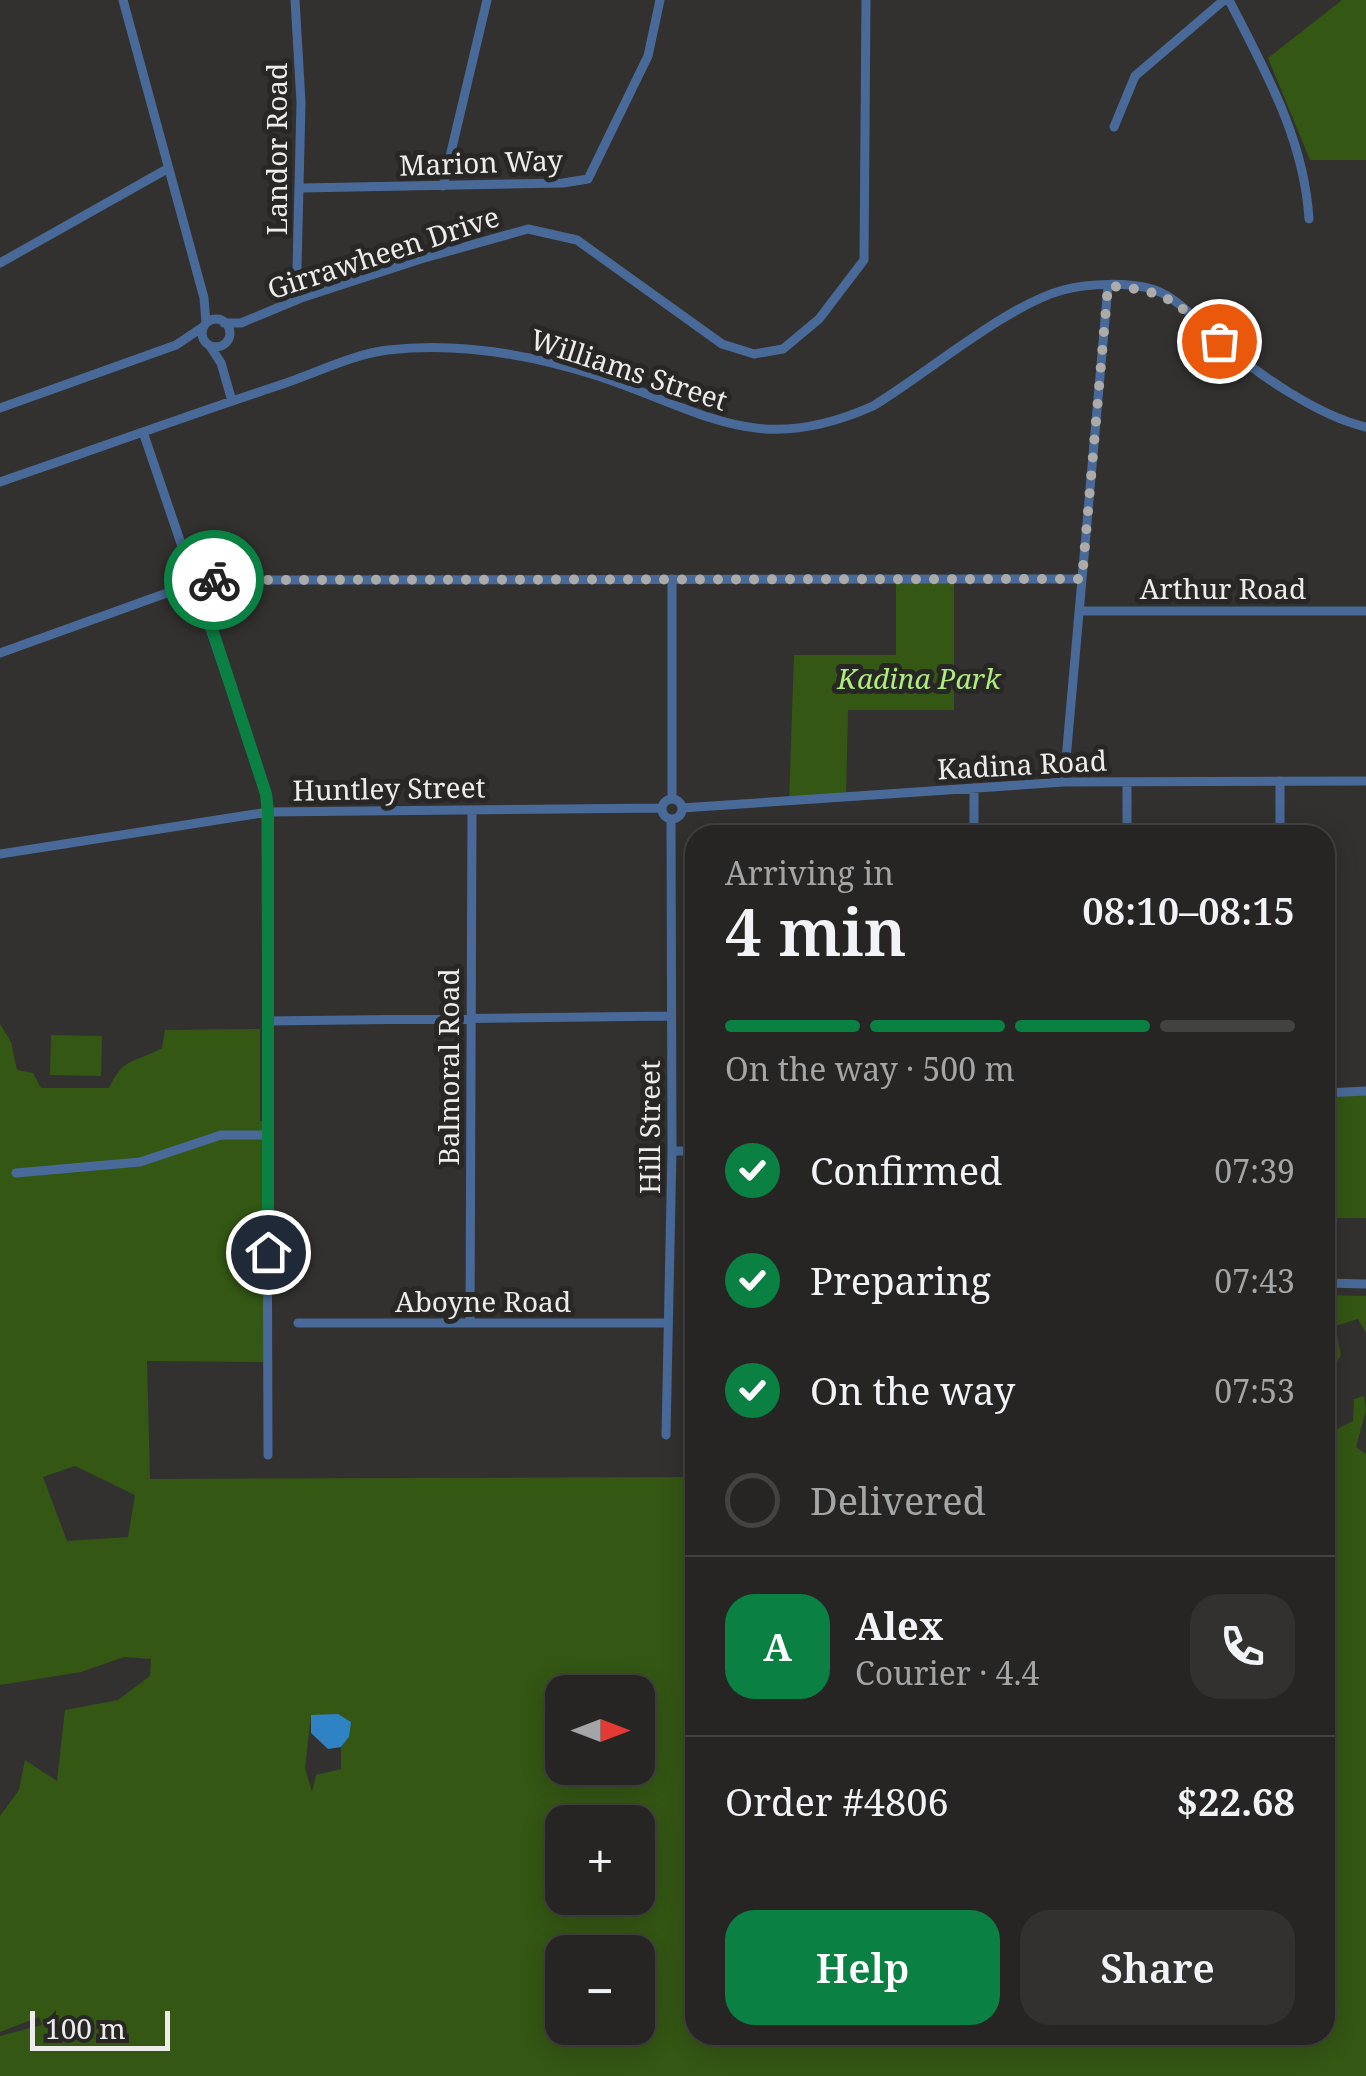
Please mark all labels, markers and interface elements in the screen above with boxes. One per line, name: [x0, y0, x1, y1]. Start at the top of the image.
street label: Landor Road: [257, 63, 295, 235]
street label: Marion Way: [398, 140, 564, 184]
street label: Girrawheen Drive: [262, 197, 504, 307]
pin: [1177, 299, 1262, 384]
icon: bag: [1192, 314, 1247, 369]
street label: Williams Street: [526, 319, 732, 419]
courier: [164, 530, 264, 630]
icon: bike: [187, 553, 242, 608]
street label: Arthur Road: [1140, 569, 1306, 607]
park label: Kadina Park: [836, 659, 1002, 697]
street label: Kadina Road: [936, 741, 1108, 787]
street label: Huntley Street: [292, 767, 486, 809]
text: Arriving in: [725, 851, 894, 894]
text: 08:10–08:15: [1082, 884, 1295, 936]
text: 4 min: [725, 887, 907, 975]
street label: Balmoral Road: [429, 968, 467, 1166]
text: On the way · 500 m: [725, 1047, 1015, 1090]
street label: Hill Street: [630, 1060, 668, 1194]
icon: check: [725, 1143, 780, 1198]
text: Confirmed: [810, 1144, 1002, 1196]
text: 07:39: [1214, 1149, 1295, 1192]
pin: [226, 1210, 311, 1295]
icon: home: [241, 1225, 296, 1280]
icon: check: [725, 1253, 780, 1308]
text: Preparing: [810, 1254, 991, 1306]
text: 07:43: [1214, 1259, 1295, 1302]
street label: Aboyne Road: [395, 1282, 571, 1320]
icon: check: [725, 1363, 780, 1418]
text: On the way: [810, 1364, 1015, 1416]
text: 07:53: [1214, 1369, 1295, 1412]
text: Delivered: [810, 1474, 986, 1526]
button: phone: [1190, 1594, 1295, 1699]
text: Alex: [855, 1599, 943, 1651]
text: A: [763, 1620, 792, 1672]
text: Courier · 4.4: [855, 1651, 1039, 1694]
north arrow: [545, 1675, 655, 1785]
map controls: [545, 1675, 655, 2045]
text: Order #4806: [725, 1775, 949, 1827]
text: $22.68: [1176, 1775, 1295, 1827]
button: +: [545, 1805, 655, 1915]
button: Help: [725, 1910, 1000, 2025]
button: Share: [1020, 1910, 1295, 2025]
button: −: [545, 1935, 655, 2045]
scale bar: [30, 2006, 170, 2050]
text: 100 m: [45, 2009, 126, 2047]

